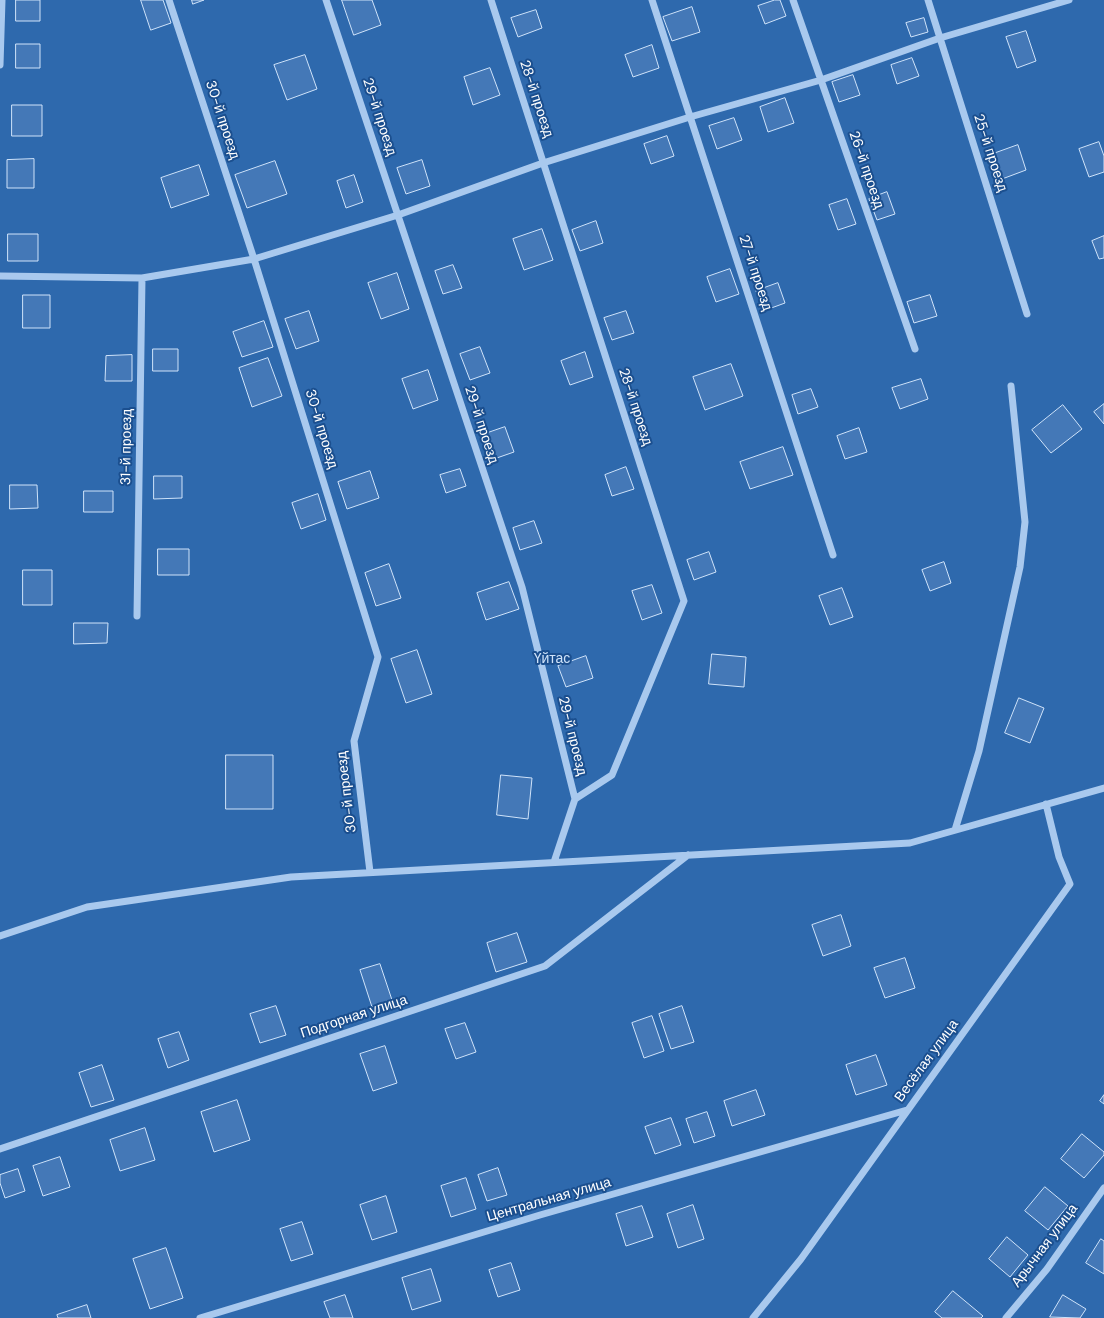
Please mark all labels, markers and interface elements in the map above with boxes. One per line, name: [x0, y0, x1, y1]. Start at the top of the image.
street label: 28-й проезд: [516, 58, 556, 140]
street label: 29-й проезд: [359, 76, 399, 158]
street label: 30-й проезд: [201, 78, 243, 162]
street label: 25-й проезд: [970, 112, 1010, 194]
street label: 26-й проезд: [845, 129, 887, 211]
street label: 27-й проезд: [735, 233, 775, 313]
street label: 28-й проезд: [615, 366, 655, 448]
street label: 29-й проезд: [461, 384, 501, 466]
street label: 30-й проезд: [301, 387, 341, 471]
street label: 31-й проезд: [118, 409, 136, 485]
park label: Үйтас: [534, 651, 570, 667]
street label: 29-й проезд: [554, 695, 590, 777]
street label: 30-й проезд: [334, 750, 360, 834]
street label: Подгорная улица: [298, 992, 410, 1042]
street label: Весёлая улица: [892, 1017, 962, 1105]
street label: Центральная улица: [485, 1174, 613, 1226]
street label: Арычная улица: [1008, 1201, 1082, 1291]

